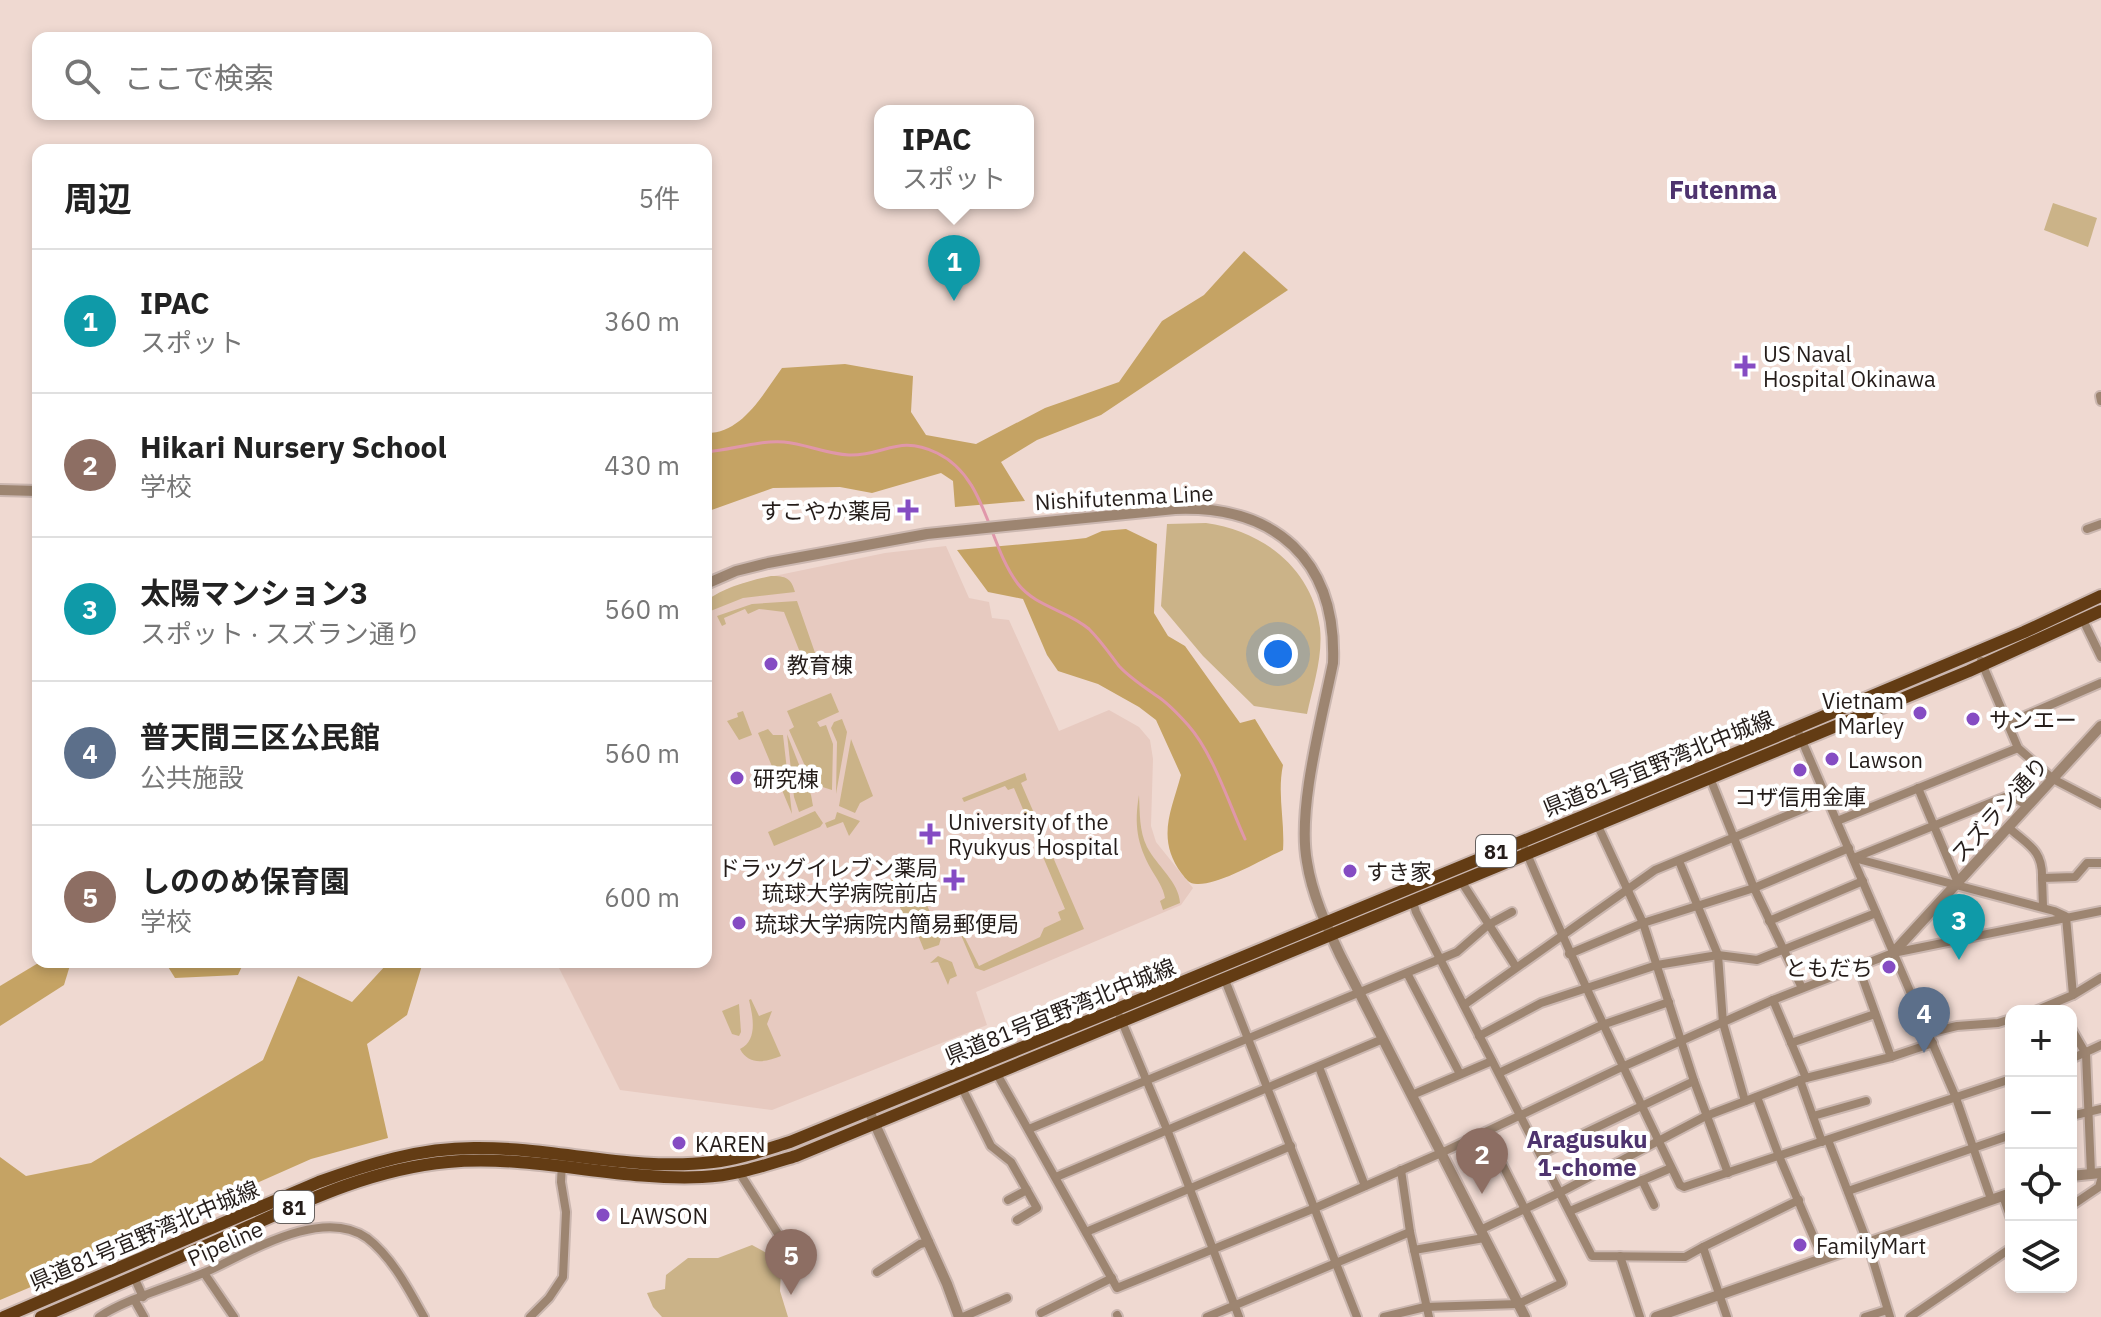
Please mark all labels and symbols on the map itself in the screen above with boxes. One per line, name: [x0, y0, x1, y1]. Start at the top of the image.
district label: Futenma: [1669, 172, 1777, 206]
pin: 1: [928, 235, 980, 301]
place label: US Naval Hospital Okinawa: [1763, 339, 1936, 393]
marker: US Naval Hospital Okinawa: [1734, 355, 1756, 377]
street label: Nishifutenma Line: [1034, 478, 1214, 516]
place label: すこやか薬局: [760, 496, 892, 525]
marker: すこやか薬局: [899, 501, 917, 519]
your location: [1258, 634, 1298, 674]
place label: 教育棟: [787, 650, 853, 679]
marker: 教育棟: [762, 655, 780, 673]
place label: Vietnam Marley: [1822, 686, 1904, 740]
street label: 県道81号宜野湾北中城線: [1538, 703, 1778, 823]
marker: Vietnam Marley: [1911, 704, 1929, 722]
place label: サンエー: [1989, 705, 2077, 734]
marker: サンエー: [1964, 710, 1982, 728]
place label: Lawson: [1848, 745, 1923, 774]
marker: Lawson: [1823, 750, 1841, 768]
street label: スズラン通り: [1944, 750, 2054, 868]
marker: コザ信用金庫: [1791, 761, 1809, 779]
place label: 研究棟: [753, 764, 819, 793]
marker: 研究棟: [728, 769, 746, 787]
place label: コザ信用金庫: [1734, 782, 1866, 811]
place label: University of the Ryukyus Hospital: [948, 807, 1119, 861]
marker: University of the Ryukyus Hospital: [919, 823, 941, 845]
road number: 81: [1476, 835, 1516, 867]
place label: ドラッグイレブン薬局 琉球大学病院前店: [718, 853, 938, 907]
place label: すき家: [1366, 857, 1432, 886]
marker: すき家: [1341, 862, 1359, 880]
marker: ドラッグイレブン薬局 琉球大学病院前店: [945, 871, 963, 889]
pin: 3: [1933, 894, 1985, 960]
place label: 琉球大学病院内簡易郵便局: [755, 909, 1019, 938]
marker: 琉球大学病院内簡易郵便局: [730, 914, 748, 932]
street label: 県道81号宜野湾北中城線: [940, 951, 1180, 1071]
place label: ともだち: [1785, 953, 1873, 982]
marker: ともだち: [1880, 958, 1898, 976]
pin: 4: [1898, 987, 1950, 1053]
district label: Aragusuku 1-chome: [1526, 1123, 1648, 1183]
pin: 2: [1456, 1128, 1508, 1194]
place label: KAREN: [695, 1129, 766, 1158]
marker: KAREN: [670, 1134, 688, 1152]
street label: 県道81号宜野湾北中城線: [25, 1174, 263, 1296]
road number: 81: [274, 1191, 314, 1223]
place label: LAWSON: [619, 1201, 708, 1230]
marker: LAWSON: [594, 1206, 612, 1224]
street label: Pipeline: [183, 1214, 267, 1272]
pin: 5: [765, 1229, 817, 1295]
place label: FamilyMart: [1816, 1231, 1926, 1260]
marker: FamilyMart: [1791, 1236, 1809, 1254]

